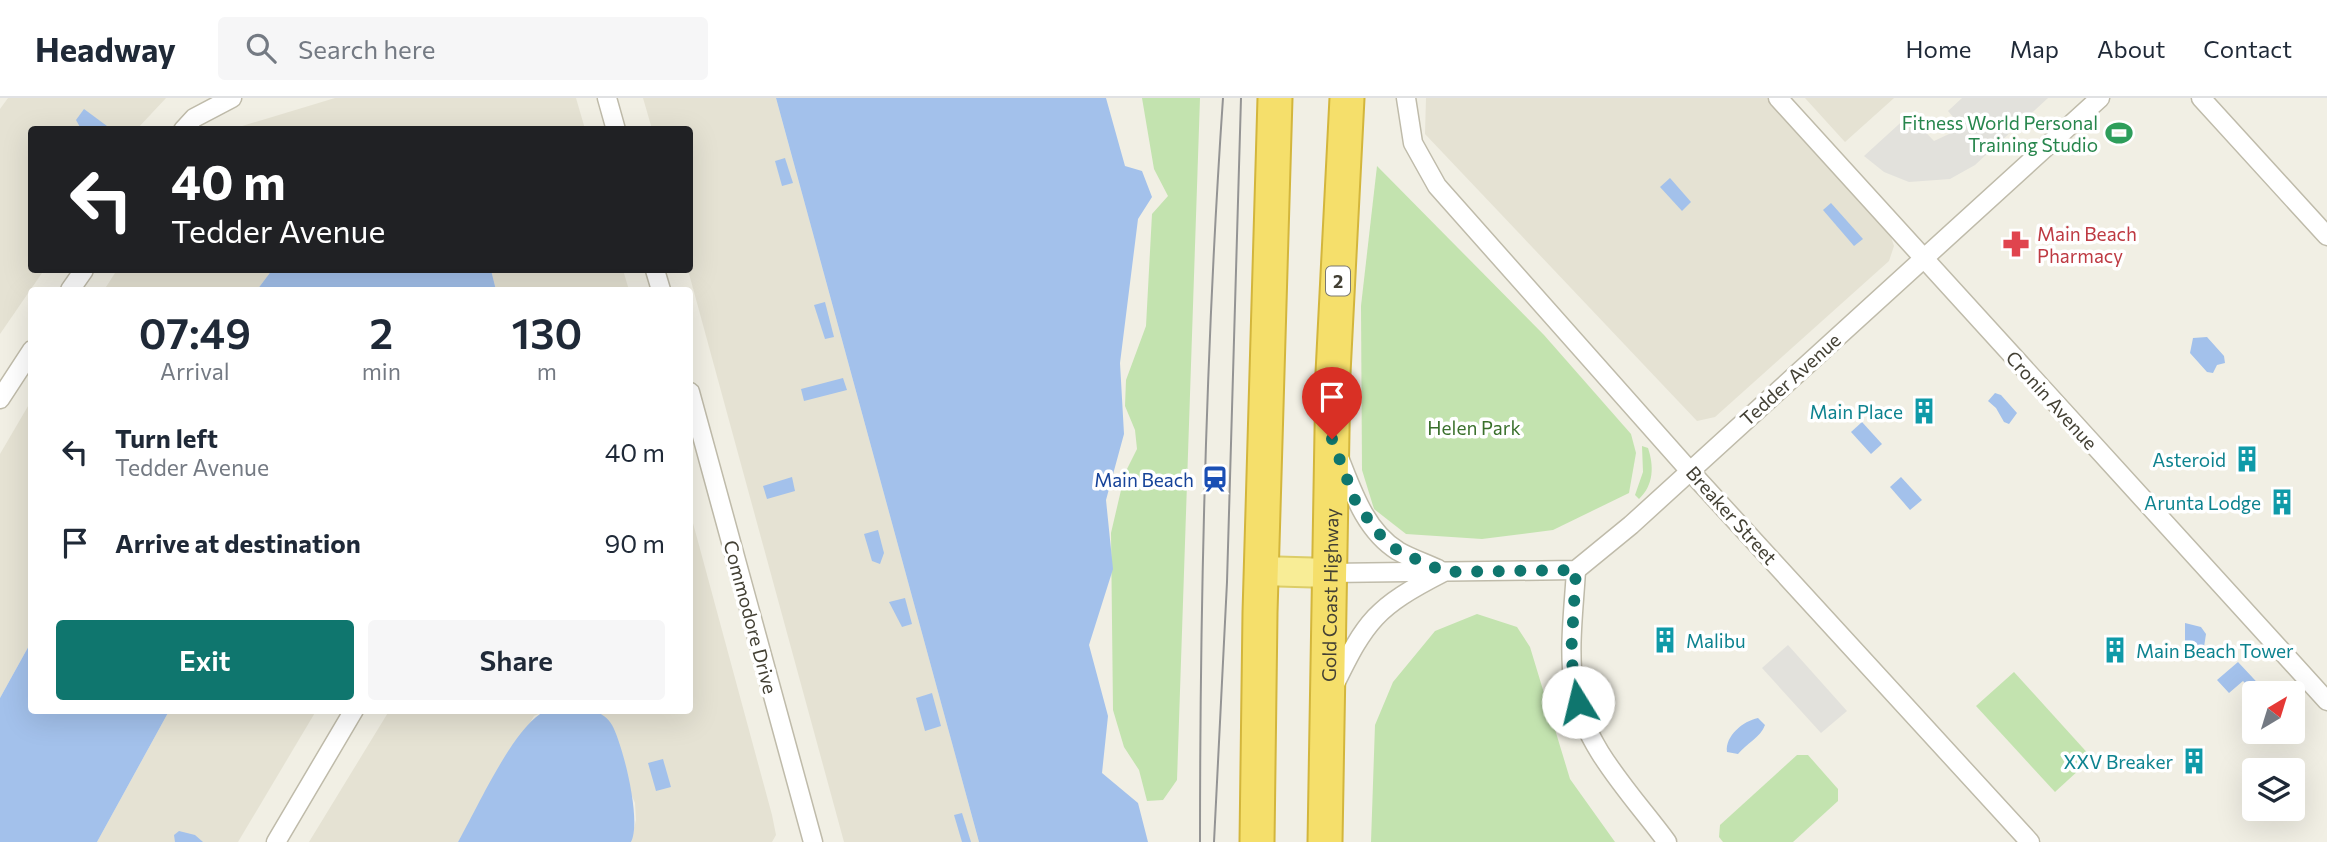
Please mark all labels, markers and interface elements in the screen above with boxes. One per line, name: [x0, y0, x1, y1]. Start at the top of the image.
search box: [218, 17, 708, 80]
text: Headway: [35, 28, 176, 69]
icon: search: [242, 29, 280, 67]
text: Search here: [298, 33, 436, 64]
text: Home: [1906, 34, 1972, 63]
text: Map: [2010, 34, 2059, 63]
text: About: [2097, 34, 2165, 63]
text: Contact: [2203, 34, 2292, 63]
place label: Fitness World Personal Training Studio: [1902, 111, 2098, 156]
sports icon: Fitness World Personal Training Studio: [2104, 118, 2134, 148]
text: 40 m: [171, 150, 286, 210]
icon: left: [56, 154, 147, 245]
text: Tedder Avenue: [171, 210, 385, 250]
place label: Main Beach Pharmacy: [2037, 222, 2137, 267]
pharmacy icon: Main Beach Pharmacy: [2001, 229, 2031, 259]
road number: 2: [1326, 266, 1350, 296]
text: 07:49: [139, 306, 251, 358]
text: 2: [369, 306, 393, 358]
text: 130: [512, 306, 582, 358]
street label: Tedder Avenue: [1735, 328, 1845, 430]
street label: Cronin Avenue: [2002, 346, 2102, 454]
text: Arrival: [160, 357, 230, 385]
text: min: [362, 357, 401, 385]
text: m: [537, 357, 557, 385]
pin: [1302, 367, 1362, 439]
icon: arrive: [1313, 378, 1351, 416]
building icon: Main Place: [1909, 396, 1939, 426]
place label: Main Place: [1810, 400, 1903, 423]
park label: Helen Park: [1427, 416, 1521, 439]
text: Turn left: [115, 422, 218, 453]
icon: left: [56, 433, 94, 471]
text: 40 m: [605, 436, 665, 467]
building icon: Asteroid: [2232, 444, 2262, 474]
place label: Asteroid: [2152, 448, 2226, 471]
text: Tedder Avenue: [115, 453, 269, 481]
street label: Breaker Street: [1682, 461, 1782, 569]
station icon: Main Beach: [1200, 464, 1230, 494]
place label: Main Beach: [1094, 468, 1194, 491]
building icon: Arunta Lodge: [2267, 487, 2297, 517]
place label: Arunta Lodge: [2144, 491, 2261, 514]
street label: Gold Coast Highway: [1316, 508, 1342, 682]
icon: arrive: [56, 524, 94, 562]
text: Arrive at destination: [115, 527, 361, 558]
text: 90 m: [605, 527, 665, 558]
street label: Commodore Drive: [719, 538, 783, 696]
button: Exit: [56, 620, 354, 700]
button: Share: [368, 620, 665, 700]
building icon: Malibu: [1650, 625, 1680, 655]
place label: Malibu: [1686, 629, 1746, 652]
building icon: Main Beach Tower: [2100, 635, 2130, 665]
place label: Main Beach Tower: [2136, 639, 2294, 662]
position arrow: [1541, 665, 1615, 739]
north arrow: [2242, 681, 2305, 744]
map controls: [2242, 681, 2305, 821]
building icon: XXV Breaker: [2179, 746, 2209, 776]
place label: XXV Breaker: [2064, 750, 2173, 773]
button: layers: [2242, 758, 2305, 821]

